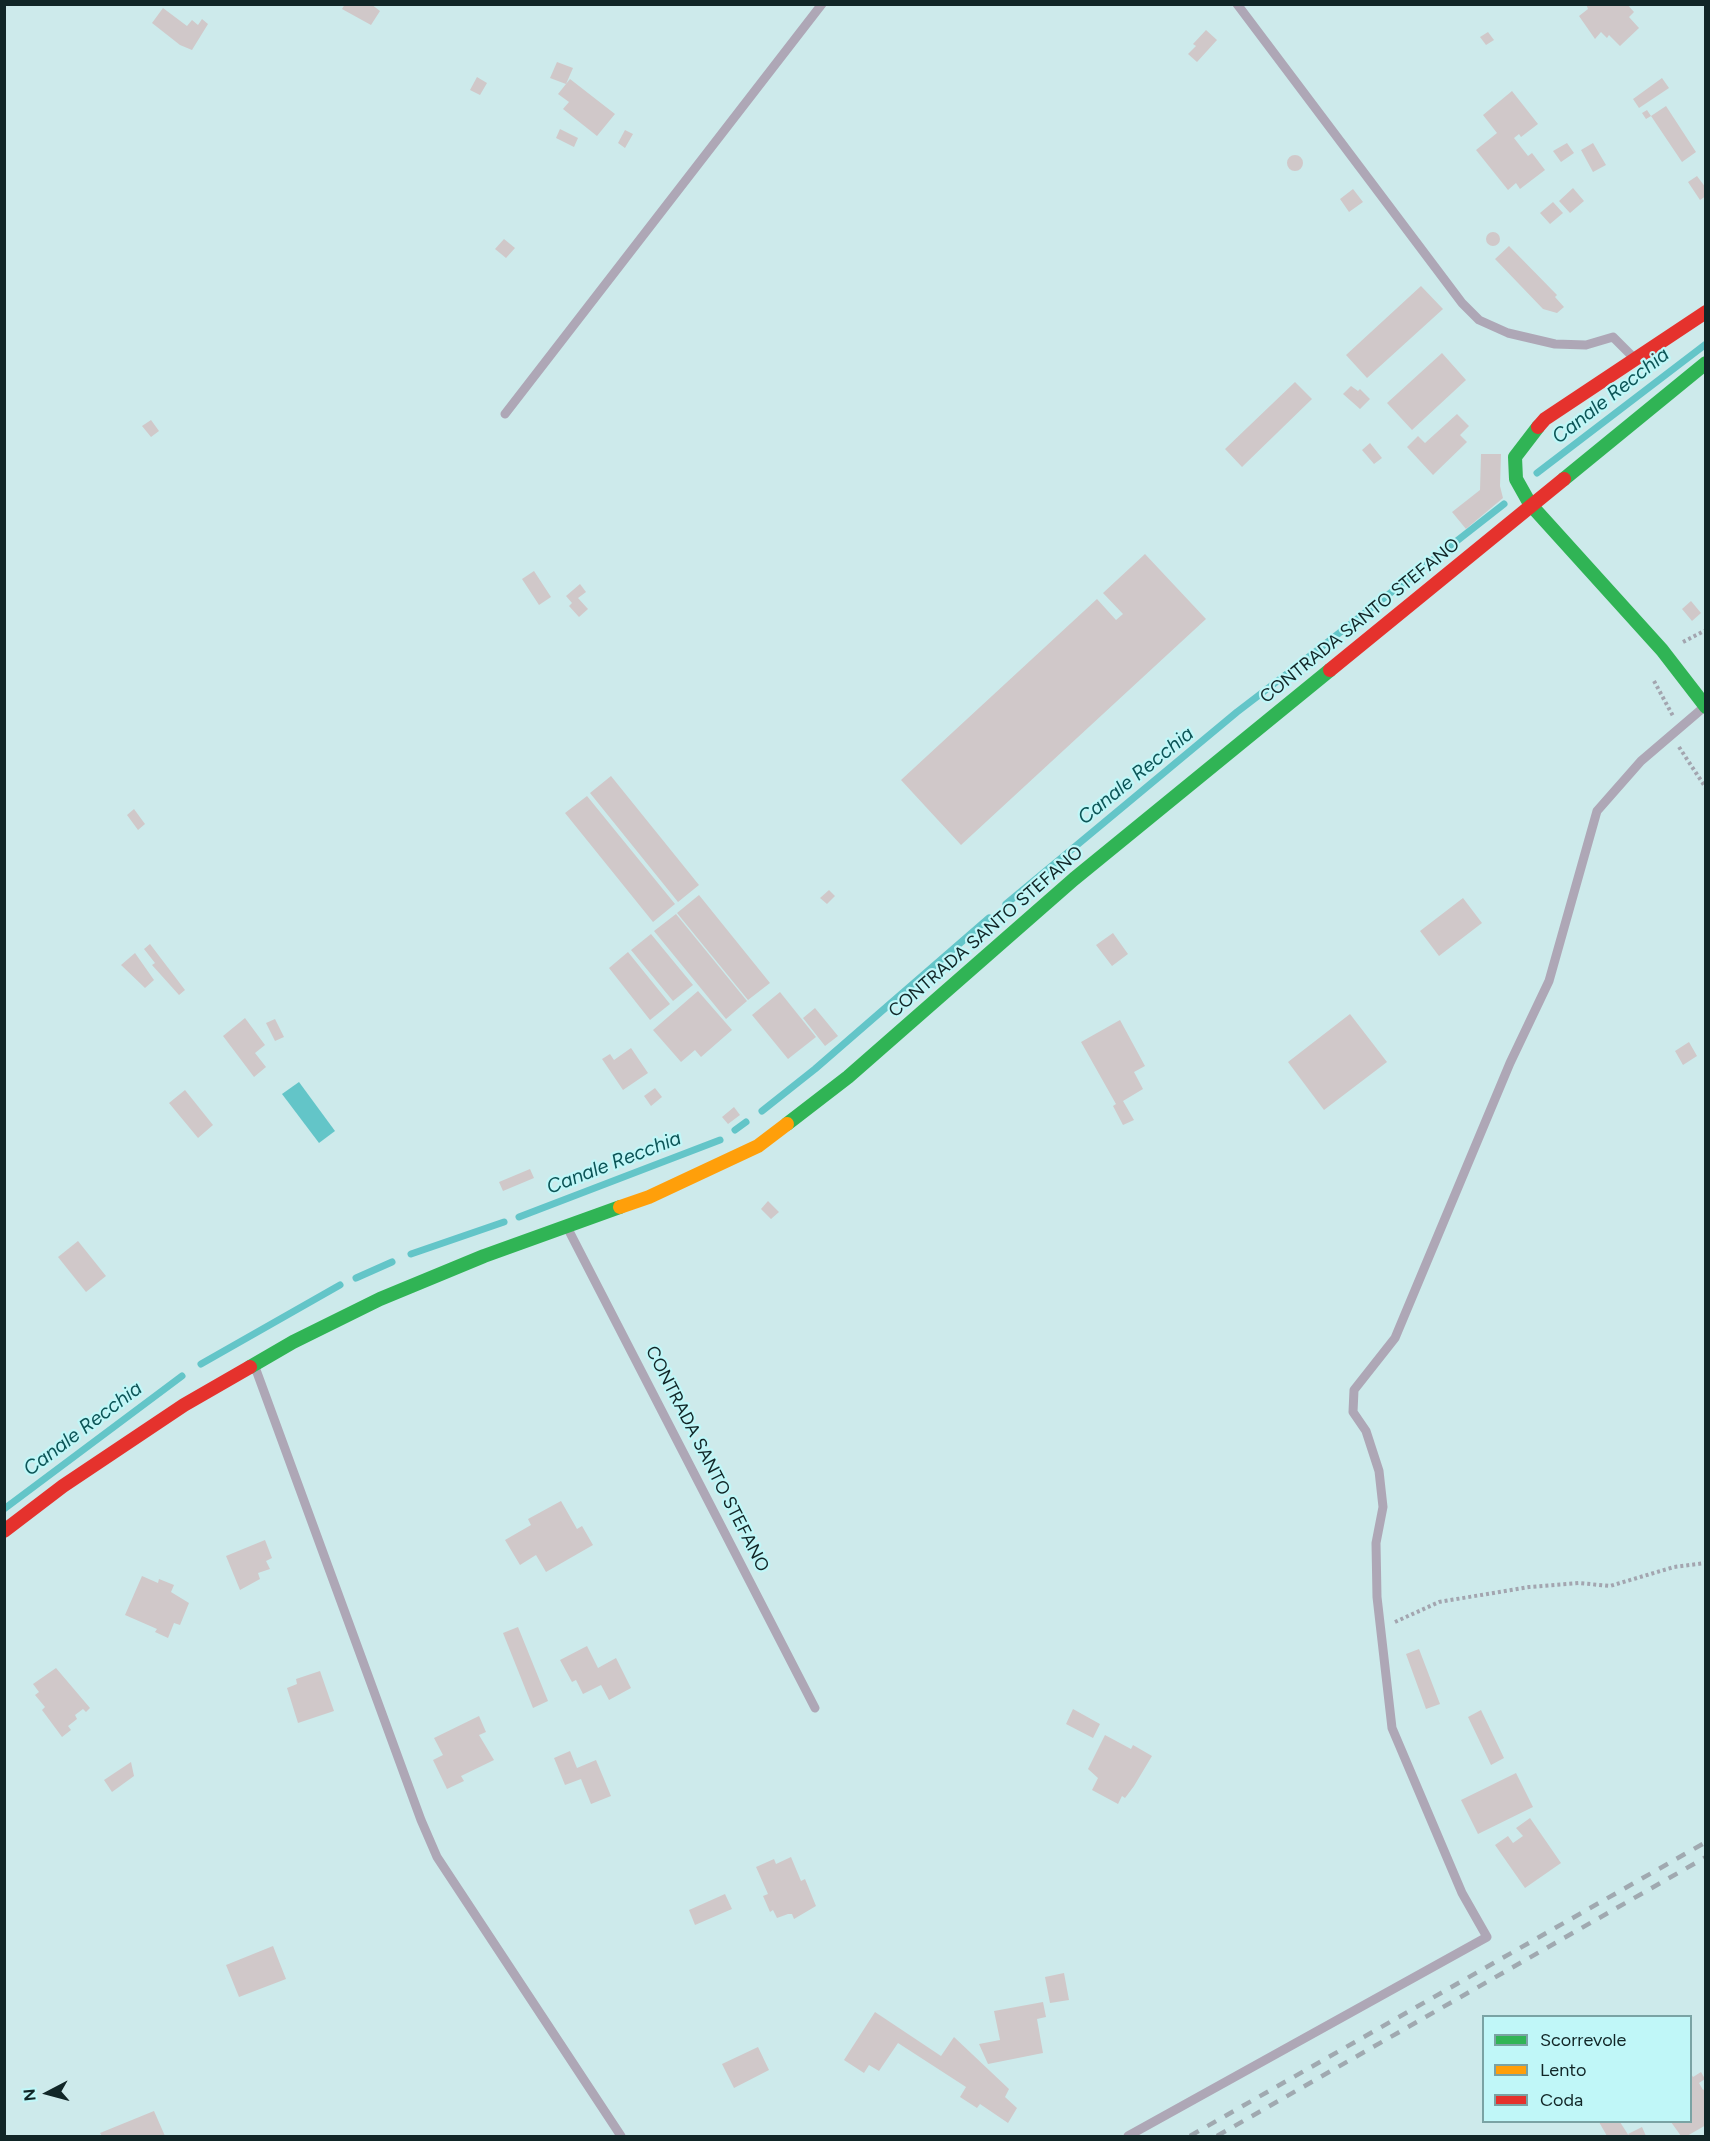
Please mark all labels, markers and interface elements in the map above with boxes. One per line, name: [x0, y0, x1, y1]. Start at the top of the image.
water label: Canale Recchia: [1548, 343, 1674, 449]
street label: CONTRADA SANTO STEFANO: [1256, 534, 1464, 708]
water label: Canale Recchia: [1073, 722, 1199, 830]
street label: CONTRADA SANTO STEFANO: [884, 842, 1088, 1022]
water label: Canale Recchia: [543, 1126, 685, 1200]
street label: CONTRADA SANTO STEFANO: [641, 1343, 773, 1575]
water label: Canale Recchia: [19, 1377, 147, 1481]
legend: [1482, 2015, 1692, 2123]
text: Scorrevole: [1540, 2029, 1626, 2051]
text: Lento: [1540, 2059, 1586, 2081]
north arrow: [18, 2063, 78, 2123]
text: N: [20, 2088, 40, 2102]
text: Coda: [1540, 2089, 1583, 2111]

